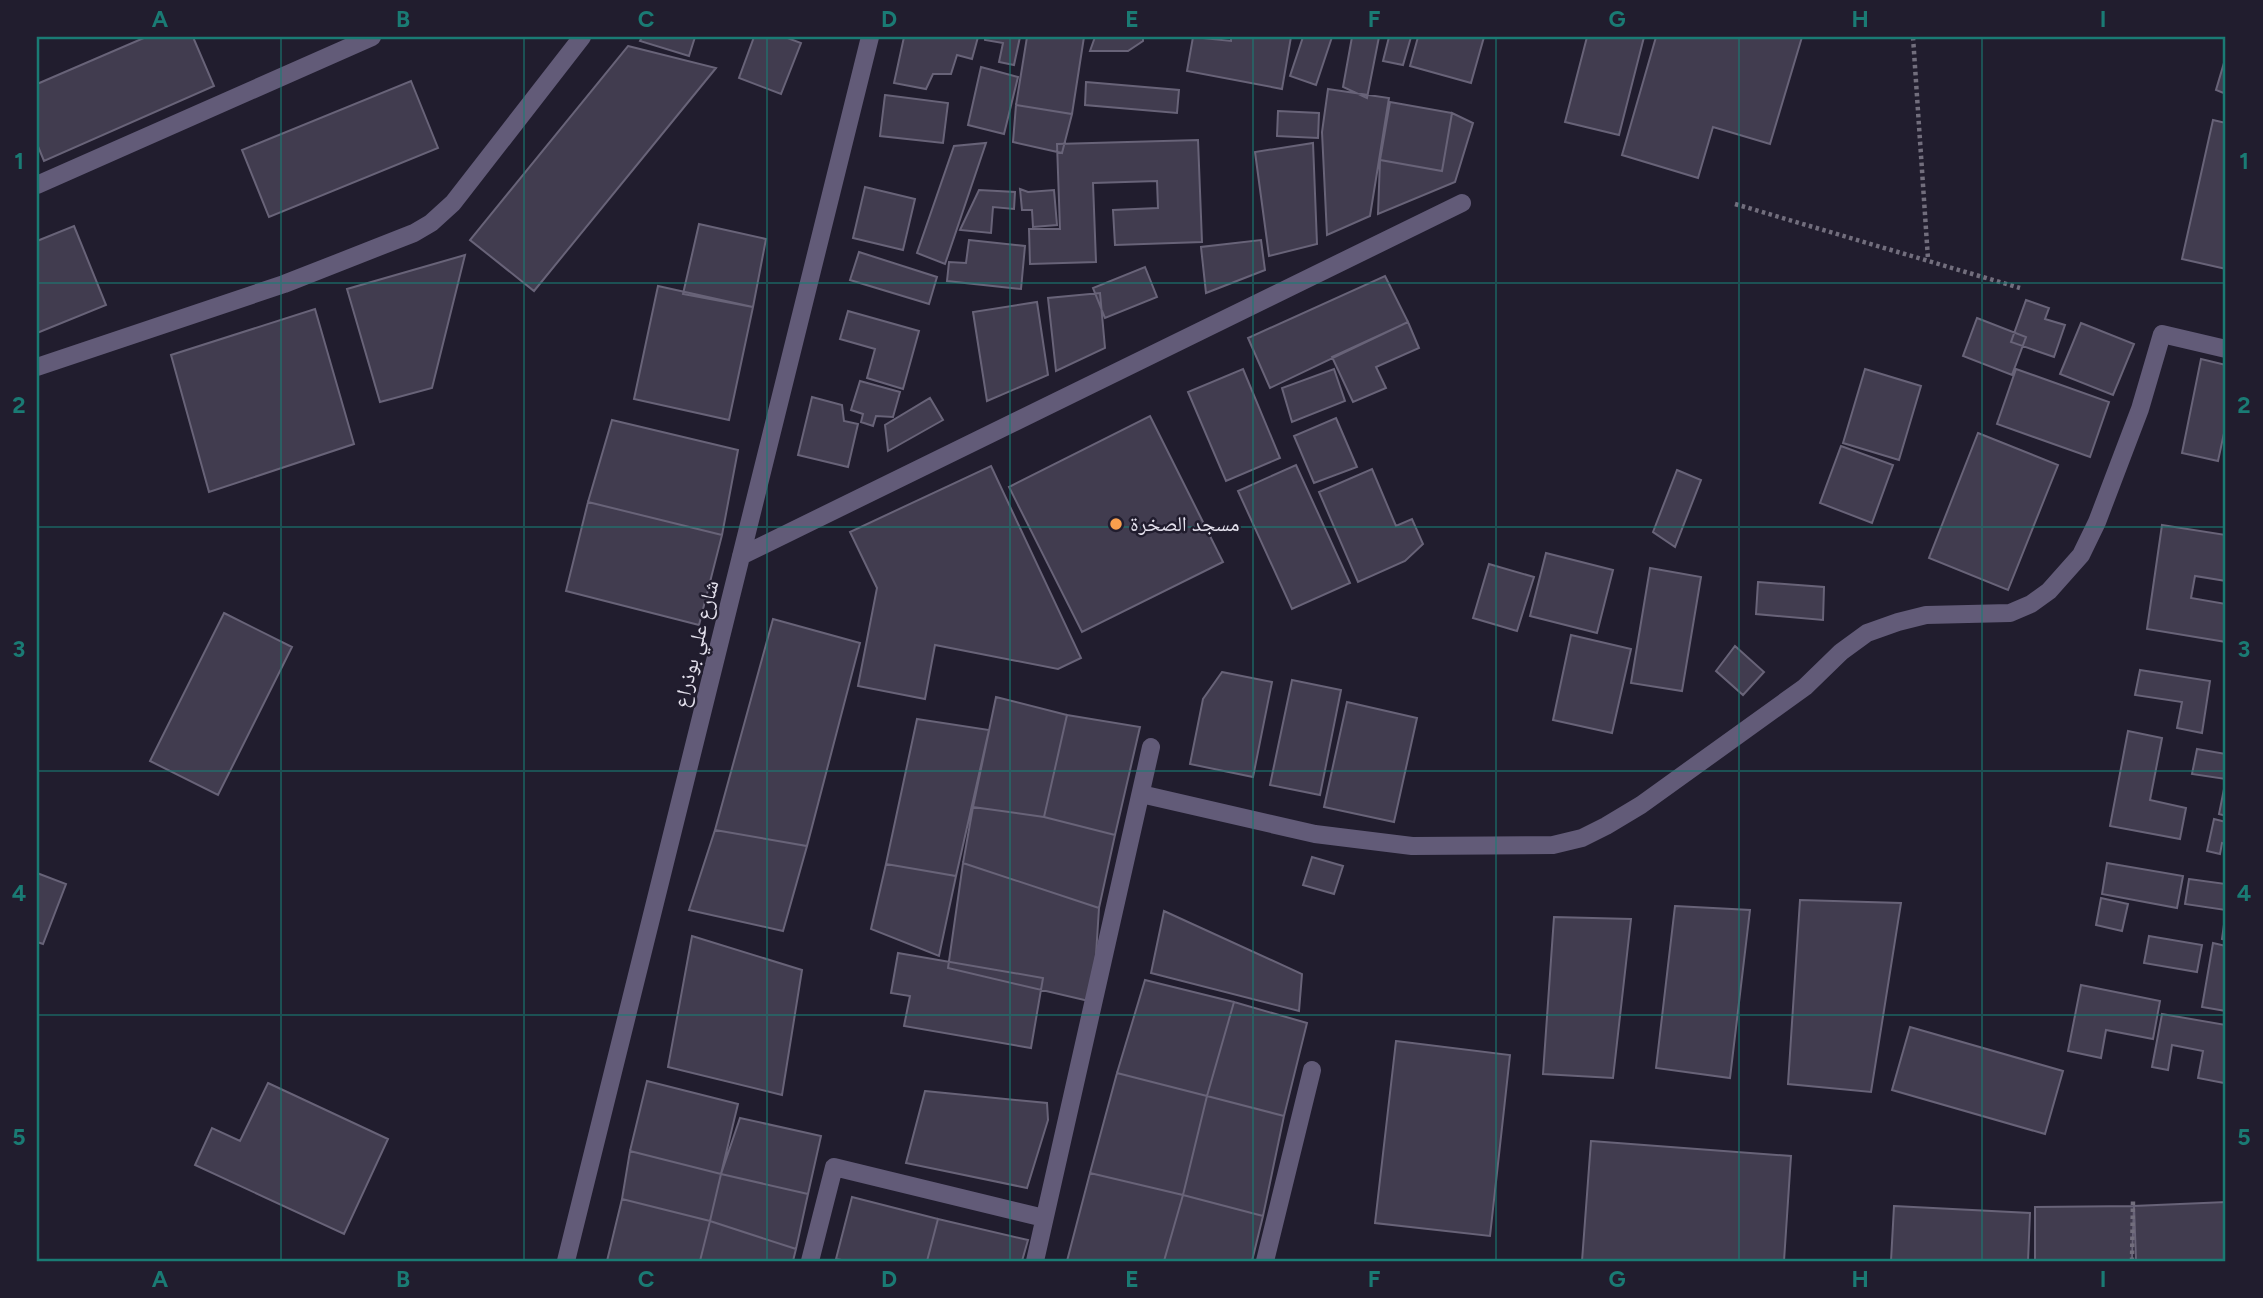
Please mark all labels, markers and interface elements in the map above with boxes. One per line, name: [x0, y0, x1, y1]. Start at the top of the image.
text: A: [152, 5, 169, 33]
text: B: [396, 5, 410, 33]
text: C: [638, 5, 655, 33]
text: D: [881, 5, 897, 33]
text: E: [1125, 5, 1139, 33]
text: F: [1368, 5, 1381, 33]
text: G: [1608, 5, 1626, 33]
text: H: [1851, 5, 1869, 33]
text: I: [2100, 5, 2106, 33]
text: 1: [14, 147, 24, 175]
text: 1: [2239, 147, 2249, 175]
text: 2: [12, 391, 26, 419]
text: 2: [2237, 391, 2251, 419]
place label: مسجد الصخرة: [1130, 511, 1239, 536]
marker: مسجد الصخرة: [1108, 516, 1124, 532]
street label: شارع علي بوذراع: [668, 578, 728, 711]
text: 3: [13, 635, 25, 663]
text: 3: [2238, 635, 2250, 663]
text: 4: [12, 879, 26, 907]
text: 4: [2237, 879, 2251, 907]
text: 5: [12, 1123, 26, 1151]
text: 5: [2237, 1123, 2251, 1151]
text: A: [152, 1265, 169, 1293]
text: B: [396, 1265, 410, 1293]
text: C: [638, 1265, 655, 1293]
text: D: [881, 1265, 897, 1293]
text: E: [1125, 1265, 1139, 1293]
text: F: [1368, 1265, 1381, 1293]
text: G: [1608, 1265, 1626, 1293]
text: H: [1851, 1265, 1869, 1293]
text: I: [2100, 1265, 2106, 1293]

